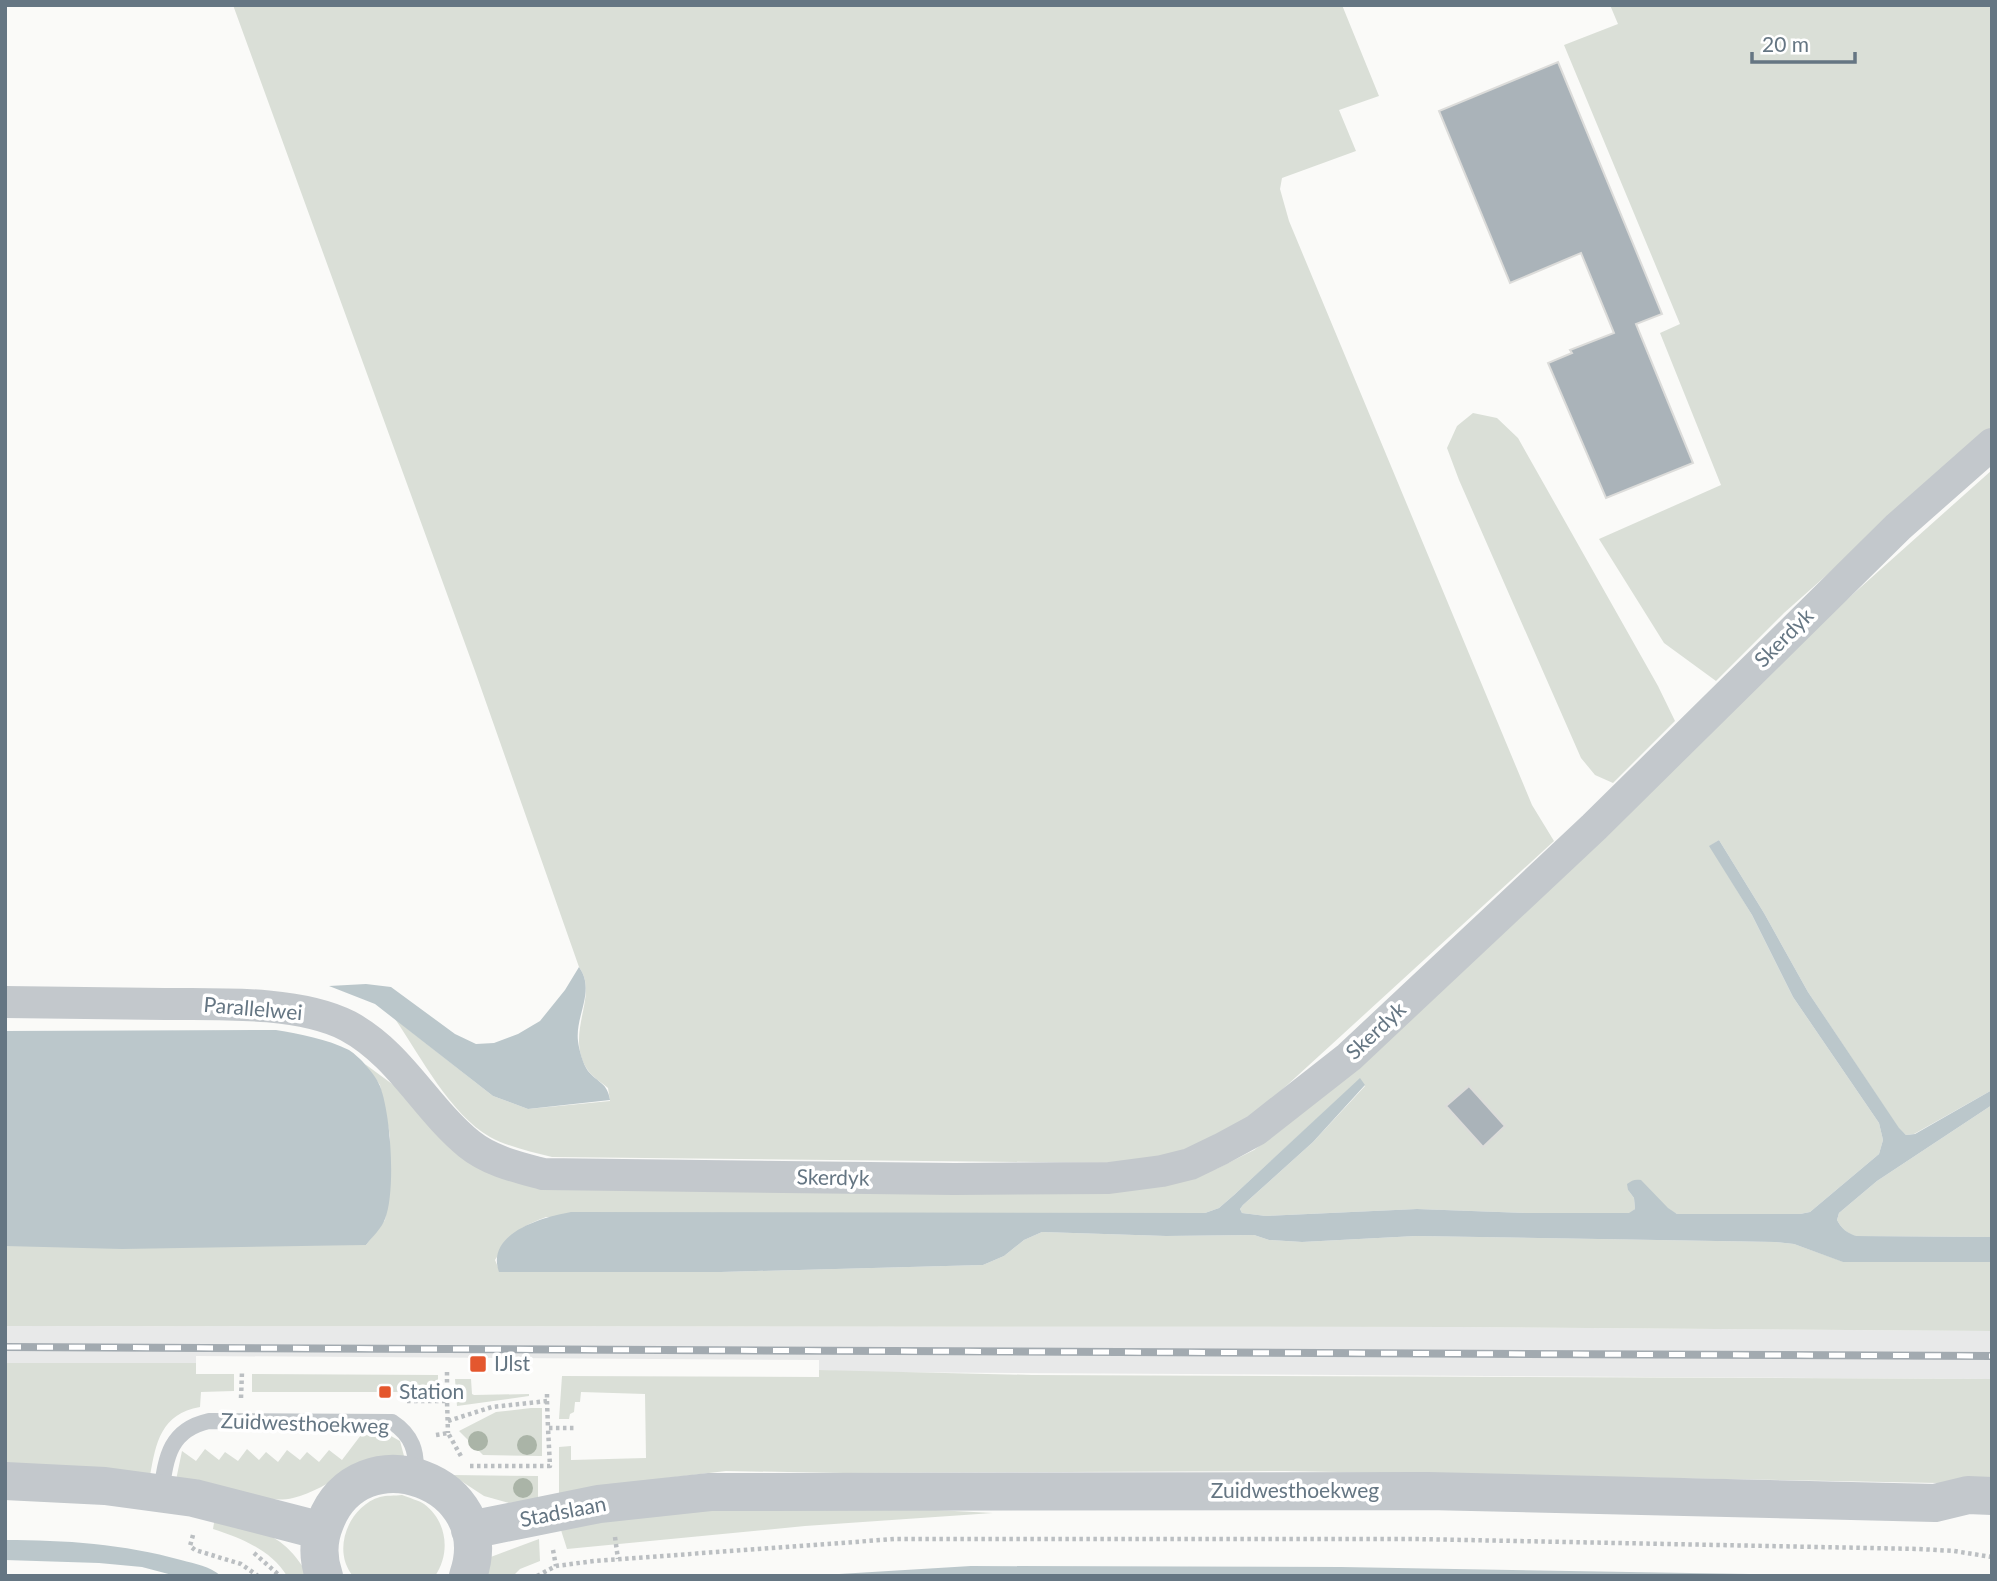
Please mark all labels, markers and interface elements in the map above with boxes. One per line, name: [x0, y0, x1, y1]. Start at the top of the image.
scale bar: [1752, 21, 1855, 65]
text: 20 m: [1762, 31, 1809, 56]
street label: Skerdyk: [1748, 602, 1818, 672]
street label: Parallelwei: [203, 991, 304, 1024]
street label: Skerdyk: [1340, 996, 1410, 1064]
street label: Skerdyk: [796, 1163, 870, 1190]
place label: IJlst: [494, 1350, 531, 1375]
marker: IJlst: [468, 1354, 488, 1374]
place label: Station: [399, 1378, 464, 1403]
marker: Station: [377, 1384, 393, 1400]
street label: Zuidwesthoekweg: [220, 1407, 390, 1438]
street label: Zuidwesthoekweg: [1211, 1477, 1379, 1502]
street label: Stadslaan: [517, 1490, 608, 1531]

